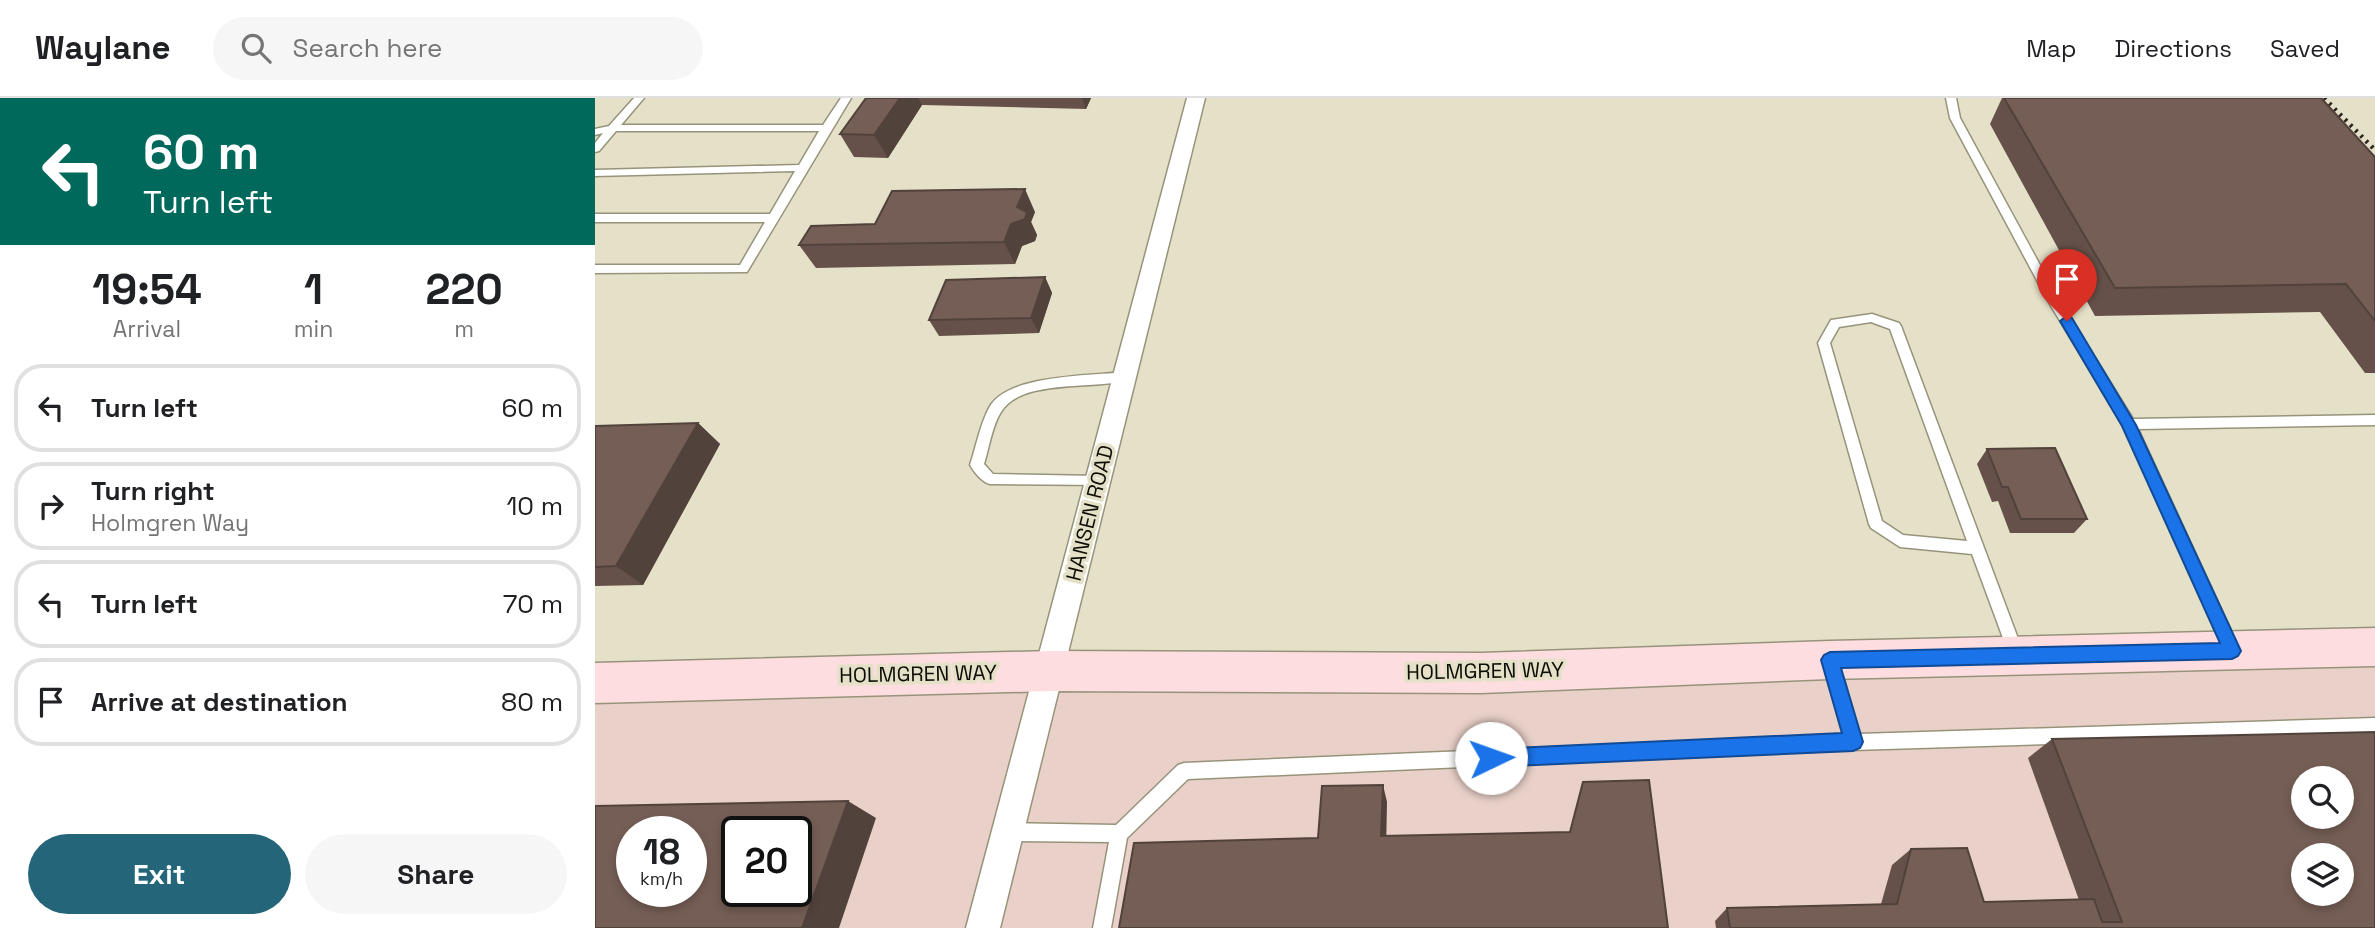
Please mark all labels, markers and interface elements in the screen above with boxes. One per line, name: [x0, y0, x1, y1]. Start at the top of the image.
search box: [213, 17, 703, 80]
text: Waylane: [35, 27, 171, 69]
icon: search: [237, 29, 275, 67]
text: Search here: [293, 31, 442, 65]
text: Map: [2026, 33, 2076, 64]
text: Directions: [2114, 33, 2232, 64]
text: Saved: [2270, 33, 2340, 64]
text: 60 m: [143, 121, 259, 183]
icon: left: [28, 126, 119, 217]
text: Turn left: [143, 182, 273, 222]
pin: [2037, 249, 2097, 321]
icon: arrive: [2048, 260, 2086, 298]
text: 19:54: [92, 263, 202, 316]
text: 1: [304, 263, 323, 316]
text: 220: [426, 263, 503, 316]
text: Arrival: [113, 314, 181, 344]
text: min: [294, 314, 333, 344]
text: m: [454, 314, 474, 344]
icon: left: [32, 389, 70, 427]
text: Turn left: [91, 391, 198, 425]
text: 60 m: [501, 391, 563, 425]
street label: HANSEN ROAD: [1060, 442, 1119, 584]
text: Turn right: [91, 474, 215, 508]
icon: right: [32, 487, 70, 525]
text: 10 m: [506, 489, 563, 523]
text: Holmgren Way: [91, 508, 249, 538]
icon: left: [32, 585, 70, 623]
text: Turn left: [91, 587, 198, 621]
text: 70 m: [503, 587, 563, 621]
street label: HOLMGREN WAY: [1406, 656, 1564, 685]
street label: HOLMGREN WAY: [839, 659, 997, 688]
icon: arrive: [32, 683, 70, 721]
text: Arrive at destination: [91, 685, 348, 719]
text: 80 m: [501, 685, 563, 719]
position arrow: [1454, 721, 1528, 795]
map controls: [2291, 766, 2354, 906]
button: search: [2291, 766, 2354, 829]
speed limit sign: 20: [721, 816, 812, 907]
text: 18: [643, 830, 680, 874]
button: Exit: [28, 834, 291, 914]
button: Share: [305, 834, 567, 914]
button: layers: [2291, 843, 2354, 906]
text: km/h: [640, 867, 683, 890]

